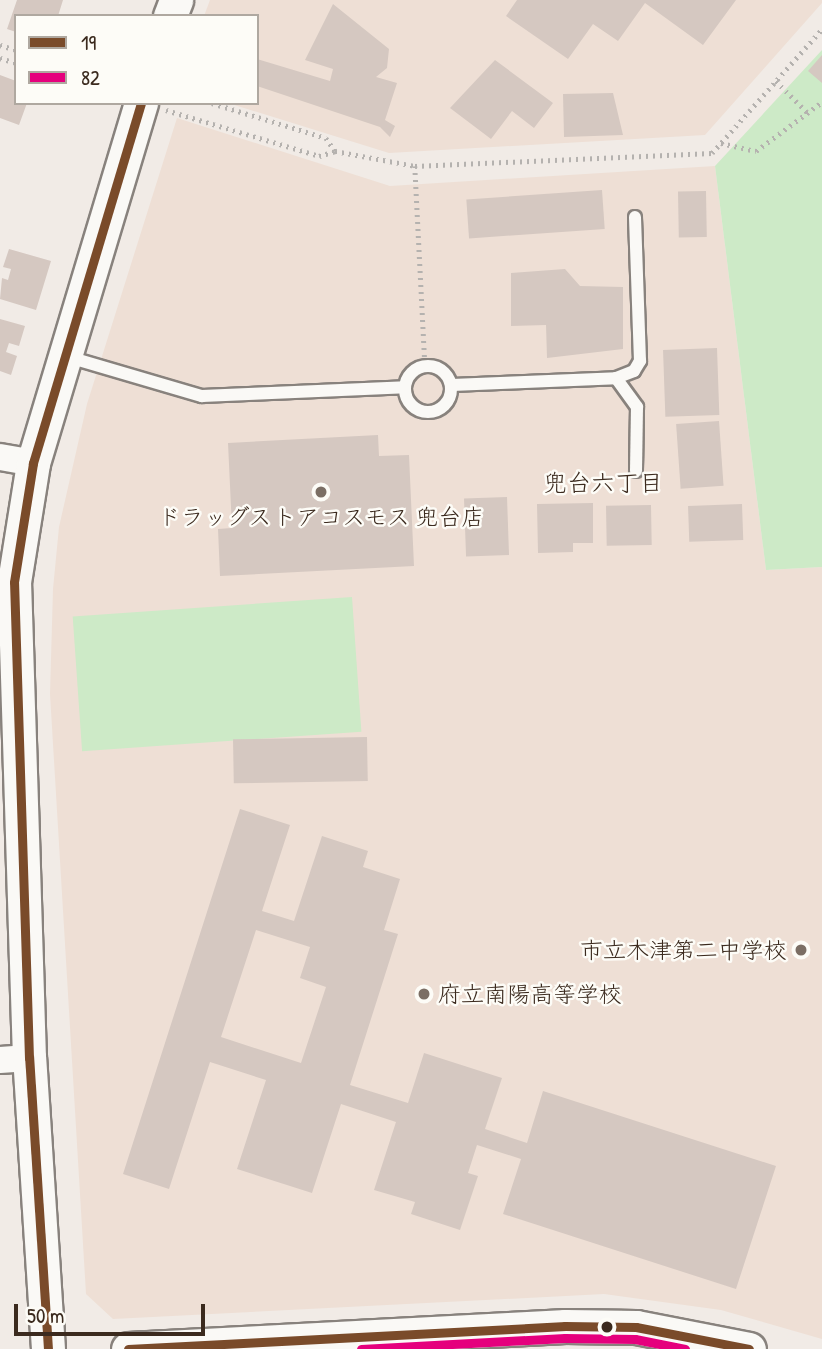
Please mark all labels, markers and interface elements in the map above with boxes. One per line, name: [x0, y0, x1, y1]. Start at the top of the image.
legend: [14, 14, 259, 105]
text: 19: [81, 28, 96, 57]
text: 82: [81, 63, 100, 92]
district label: 兜台六丁目: [543, 469, 663, 497]
marker: ドラッグストアコスモス 兜台店: [313, 484, 329, 500]
place label: ドラッグストアコスモス 兜台店: [157, 503, 485, 531]
place label: 市立木津第二中学校: [580, 936, 787, 964]
marker: 市立木津第二中学校: [793, 942, 809, 958]
place label: 府立南陽高等学校: [438, 980, 622, 1008]
marker: 府立南陽高等学校: [416, 986, 432, 1002]
scale bar: [18, 1290, 208, 1334]
text: 50 m: [27, 1301, 64, 1330]
unlabelled marker: [600, 1320, 614, 1334]

